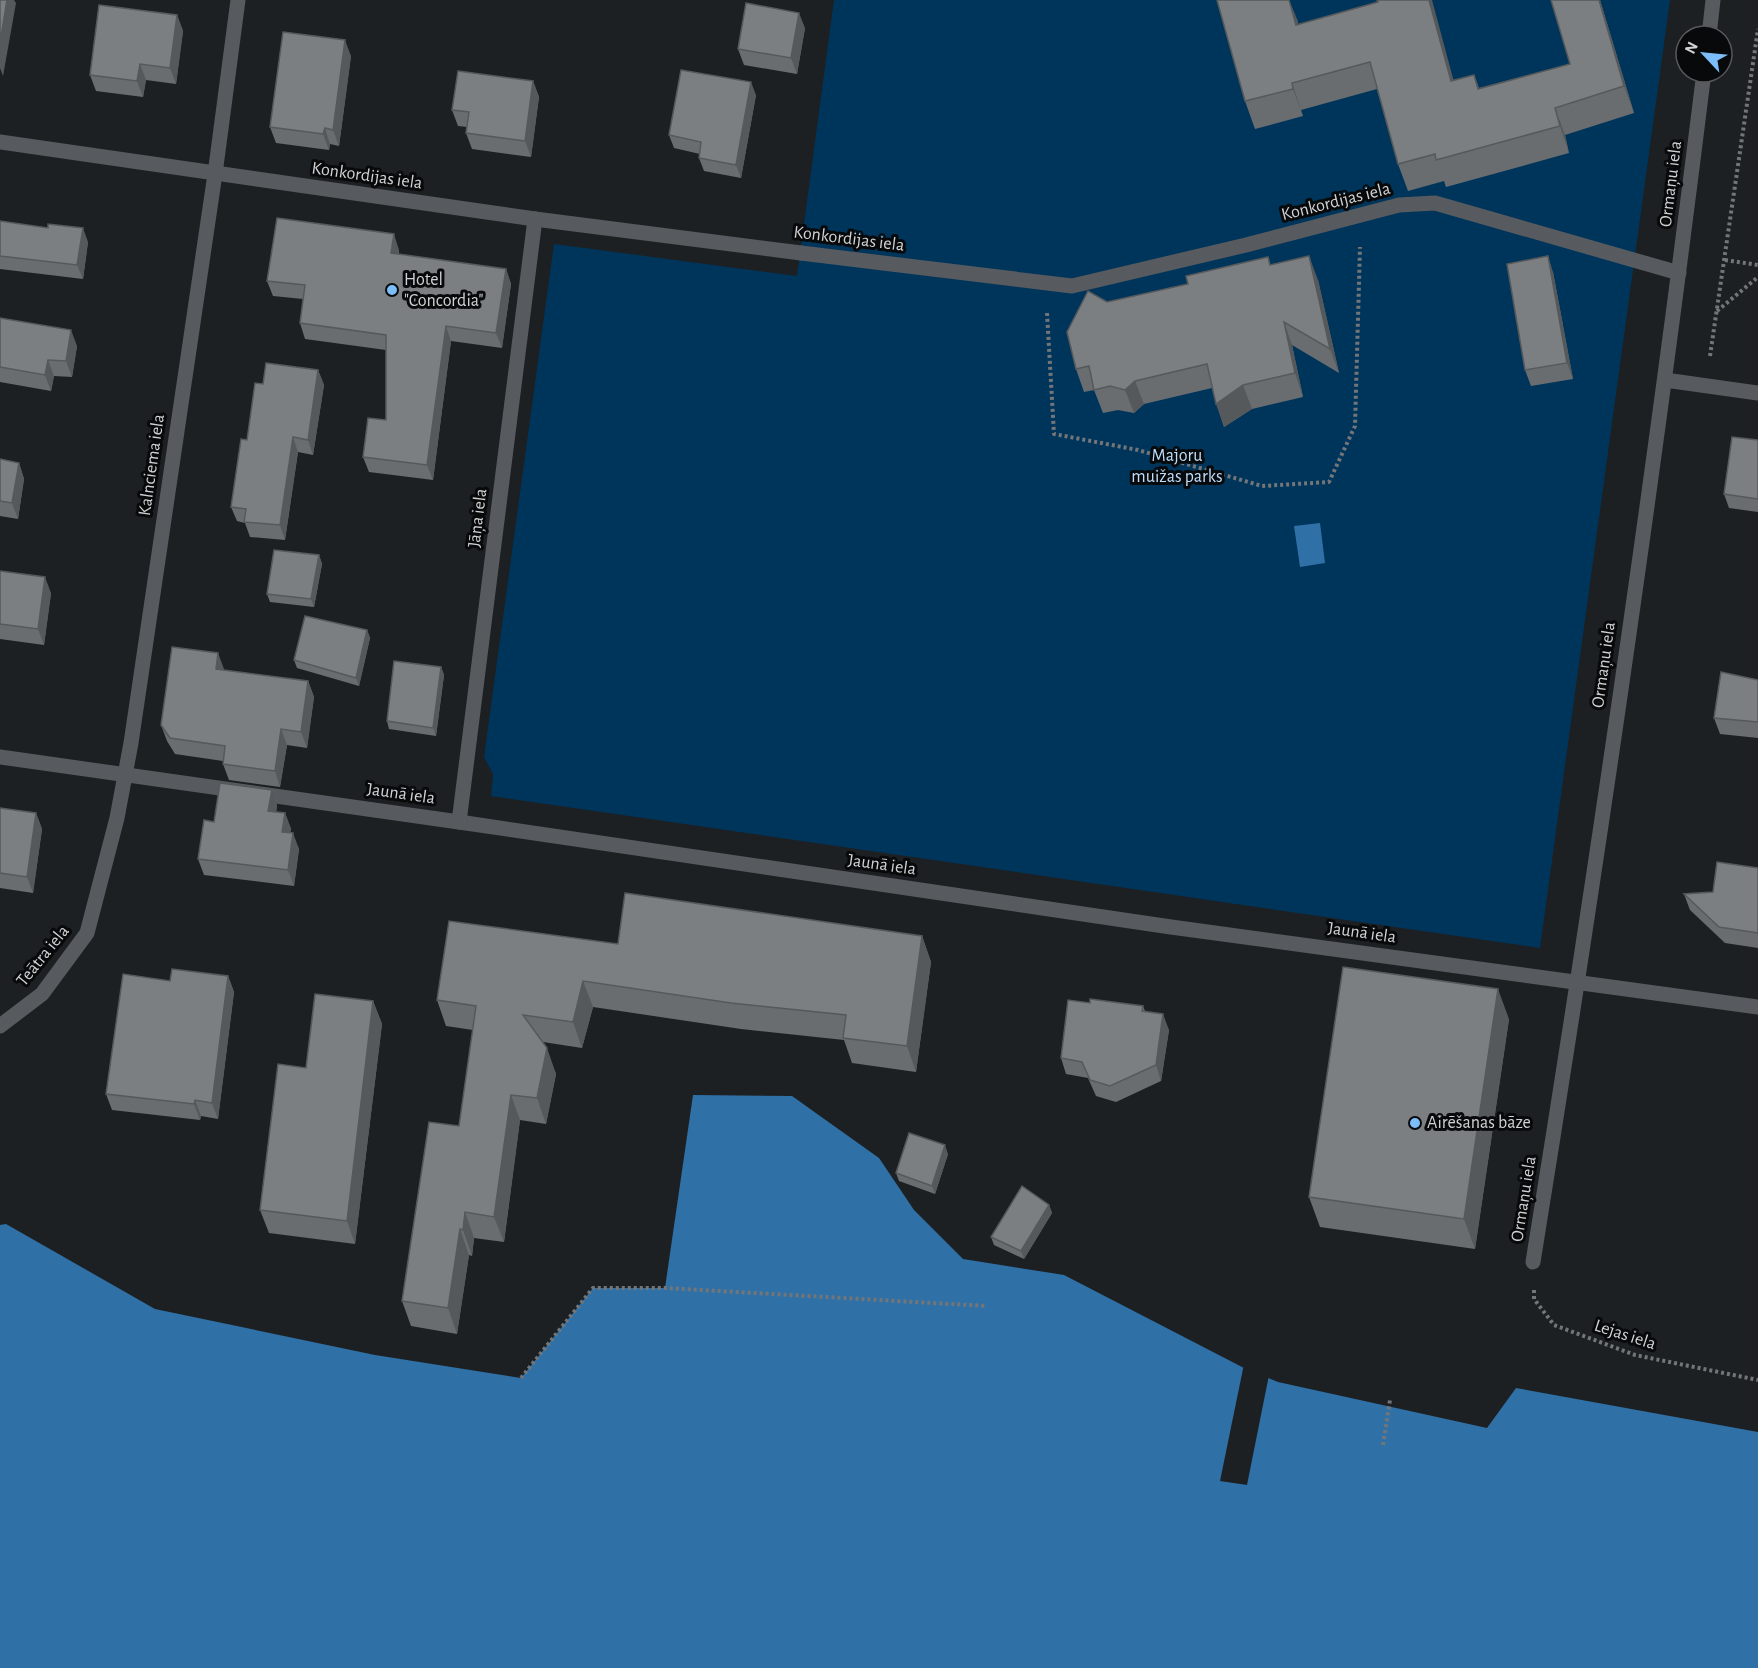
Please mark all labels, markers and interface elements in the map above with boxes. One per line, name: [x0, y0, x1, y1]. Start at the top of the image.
north arrow: [1674, 24, 1734, 84]
text: N: [1682, 39, 1701, 56]
street label: Ormaņu iela: [1657, 140, 1686, 228]
street label: Konkordijas iela: [311, 159, 423, 193]
street label: Konkordijas iela: [1280, 180, 1392, 224]
street label: Konkordijas iela: [793, 223, 905, 255]
place label: Hotel "Concordia": [404, 271, 484, 310]
marker: Hotel "Concordia": [385, 283, 399, 297]
street label: Kalnciema iela: [136, 413, 168, 517]
park label: Majoru muižas parks: [1131, 447, 1223, 486]
street label: Jāņa iela: [465, 487, 492, 549]
street label: Ormaņu iela: [1589, 621, 1620, 709]
street label: Jaunā iela: [366, 780, 436, 808]
street label: Jaunā iela: [847, 851, 917, 879]
street label: Jaunā iela: [1327, 919, 1397, 947]
street label: Teātra iela: [13, 922, 73, 990]
place label: Airēšanas bāze: [1427, 1114, 1531, 1132]
marker: Airēšanas bāze: [1408, 1116, 1422, 1130]
street label: Ormaņu iela: [1508, 1155, 1541, 1243]
street label: Lejas iela: [1592, 1317, 1658, 1353]

